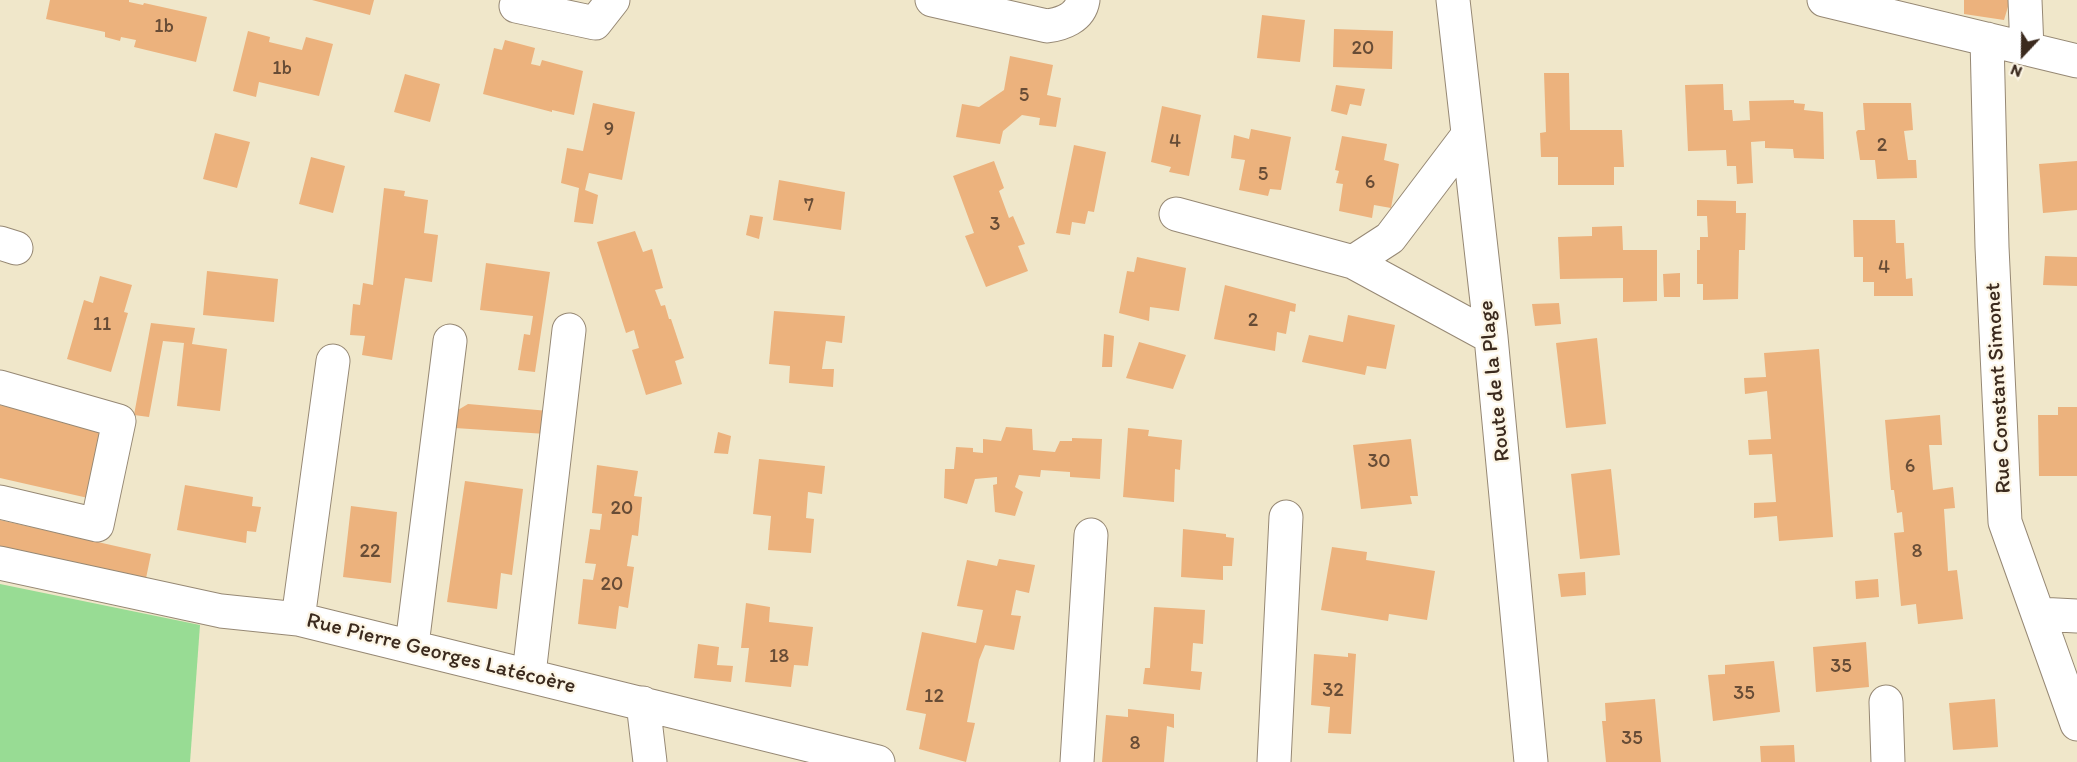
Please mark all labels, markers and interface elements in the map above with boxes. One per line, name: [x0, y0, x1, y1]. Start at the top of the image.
house number: 1b: [154, 15, 174, 39]
north arrow: [1993, 24, 2053, 84]
house number: 20: [1352, 37, 1374, 61]
house number: 1b: [272, 57, 292, 81]
text: N: [2007, 60, 2025, 82]
house number: 5: [1019, 84, 1029, 108]
house number: 9: [604, 118, 614, 142]
house number: 4: [1169, 130, 1181, 154]
house number: 2: [1877, 134, 1887, 158]
house number: 5: [1258, 163, 1268, 187]
house number: 6: [1365, 171, 1375, 195]
house number: 7: [804, 194, 814, 218]
house number: 3: [990, 213, 1000, 237]
house number: 4: [1878, 256, 1890, 280]
street label: Rue Constant Simonet: [1980, 282, 2018, 494]
street label: Route de la Plage: [1473, 299, 1517, 463]
house number: 2: [1248, 309, 1258, 333]
house number: 11: [93, 313, 111, 337]
house number: 30: [1367, 450, 1391, 474]
house number: 6: [1905, 455, 1915, 479]
house number: 20: [611, 497, 633, 521]
house number: 22: [359, 540, 381, 564]
house number: 8: [1912, 540, 1922, 564]
house number: 20: [601, 573, 623, 597]
street label: Rue Pierre Georges Latécoère: [304, 608, 578, 700]
house number: 18: [769, 645, 789, 669]
house number: 35: [1830, 655, 1852, 679]
house number: 32: [1322, 679, 1344, 703]
house number: 35: [1733, 682, 1755, 706]
house number: 12: [924, 685, 944, 709]
house number: 35: [1621, 727, 1643, 751]
house number: 8: [1130, 732, 1140, 756]

